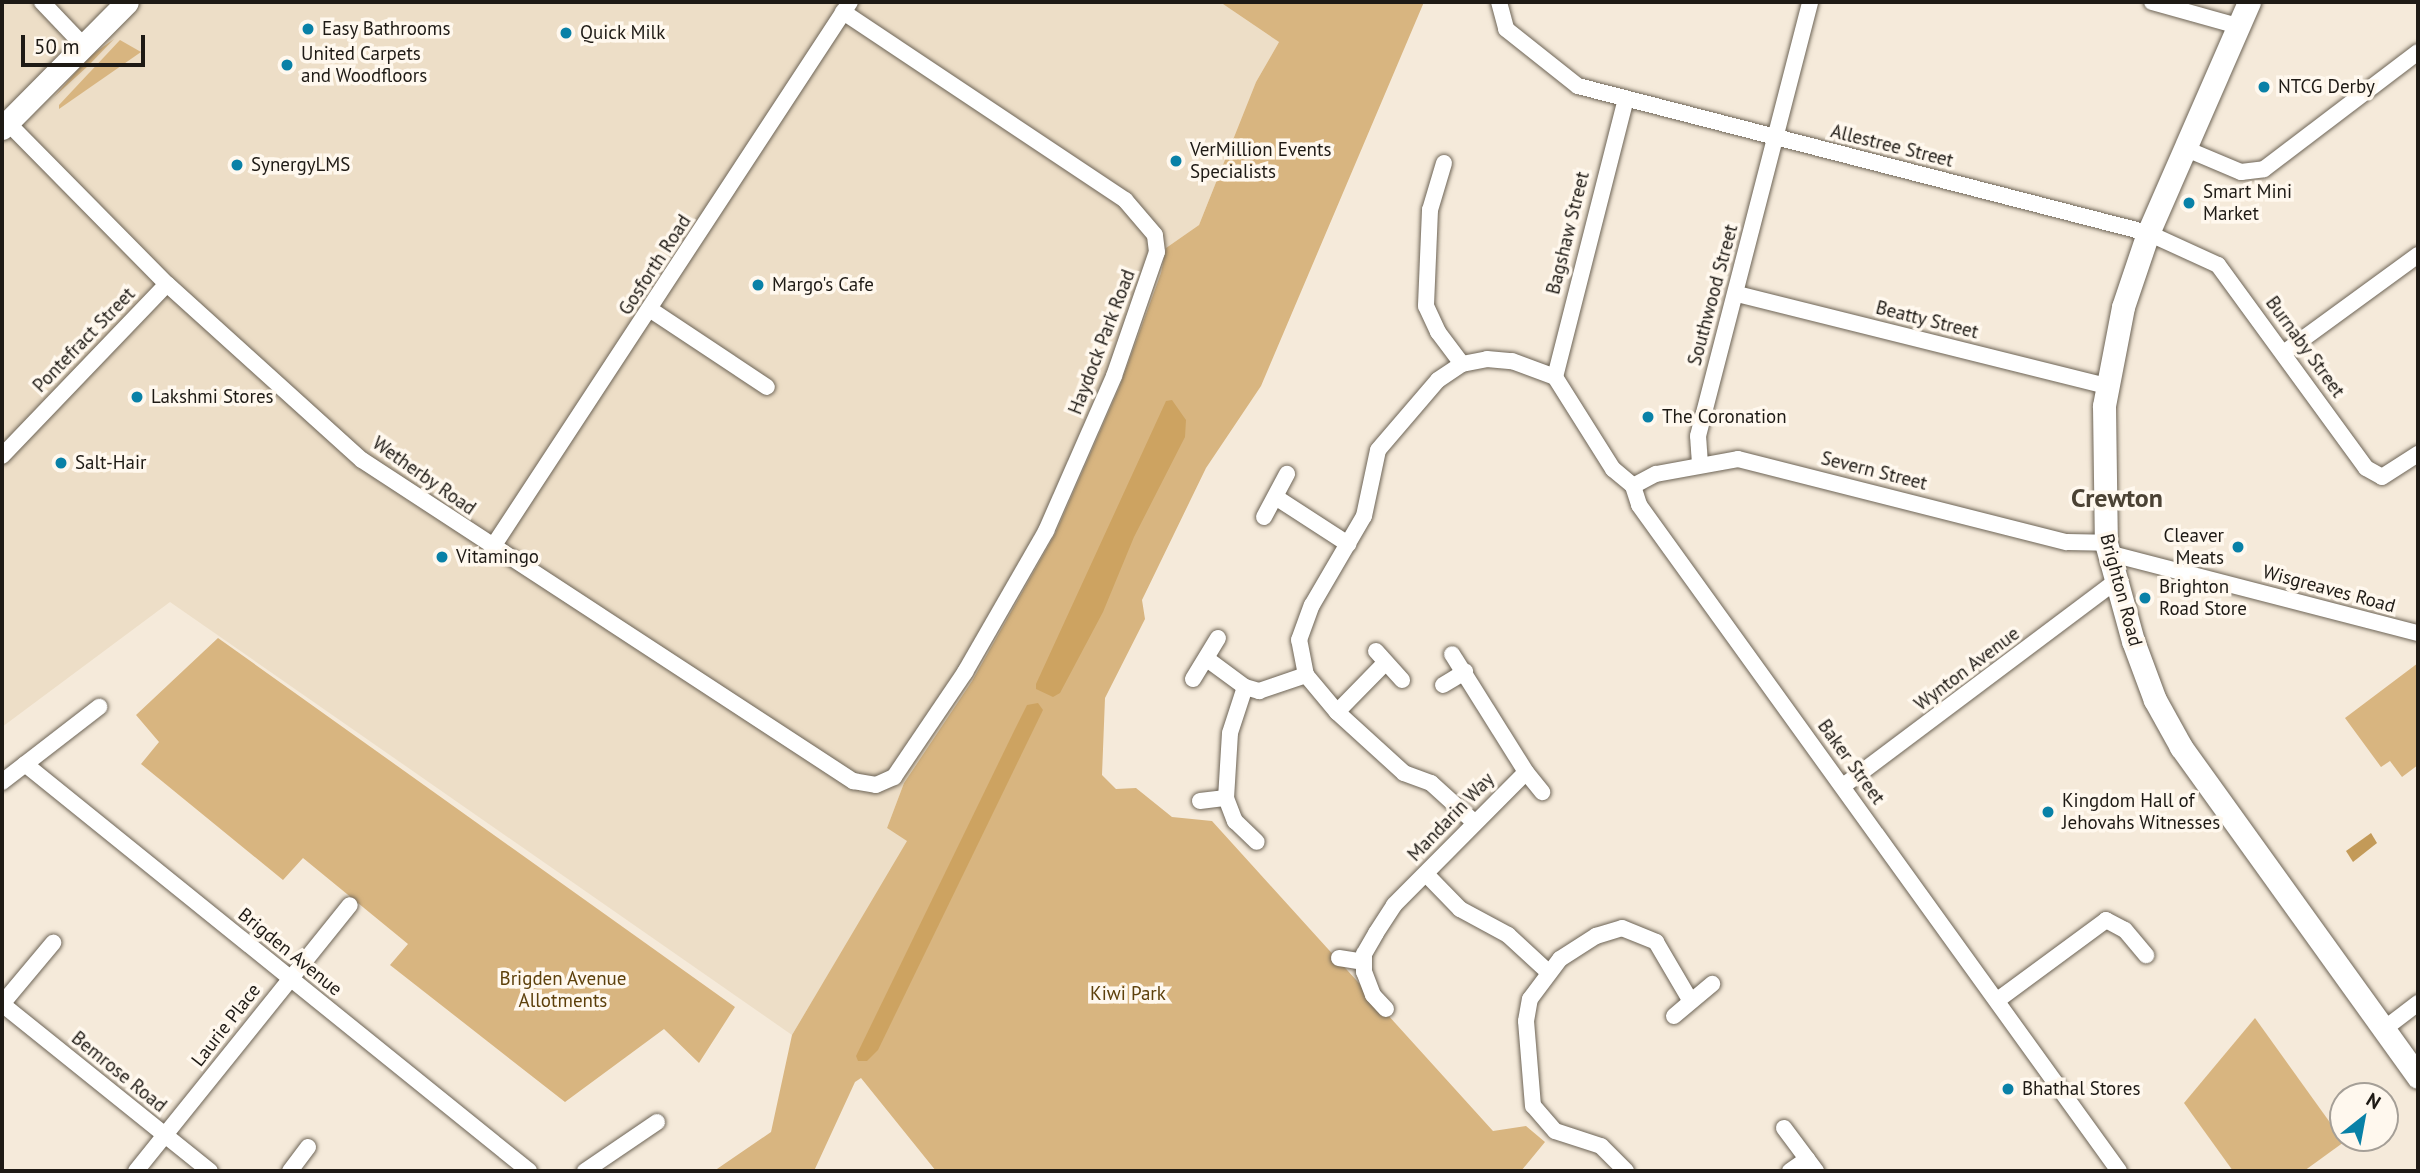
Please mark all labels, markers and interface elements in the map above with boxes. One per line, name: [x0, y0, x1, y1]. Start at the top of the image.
place label: Easy Bathrooms: [322, 18, 451, 40]
scale bar: [24, 21, 149, 65]
marker: Easy Bathrooms: [300, 21, 316, 37]
place label: Quick Milk: [580, 22, 666, 44]
marker: Quick Milk: [558, 25, 574, 41]
text: 50 m: [34, 33, 80, 60]
place label: United Carpets and Woodfloors: [301, 43, 428, 87]
marker: United Carpets and Woodfloors: [279, 57, 295, 73]
place label: NTCG Derby: [2278, 76, 2375, 98]
marker: NTCG Derby: [2256, 79, 2272, 95]
street label: Allestree Street: [1828, 120, 1956, 172]
place label: VerMillion Events Specialists: [1190, 139, 1331, 183]
marker: VerMillion Events Specialists: [1168, 153, 1184, 169]
place label: SynergyLMS: [251, 154, 350, 176]
marker: SynergyLMS: [229, 157, 245, 173]
street label: Bagshaw Street: [1542, 169, 1594, 297]
place label: Smart Mini Market: [2203, 181, 2292, 225]
marker: Smart Mini Market: [2181, 195, 2197, 211]
street label: Gosforth Road: [614, 211, 696, 319]
street label: Southwood Street: [1683, 222, 1743, 368]
street label: Haydock Park Road: [1064, 266, 1140, 418]
place label: Margo's Cafe: [772, 274, 874, 296]
marker: Margo's Cafe: [750, 277, 766, 293]
street label: Pontefract Street: [28, 283, 140, 397]
street label: Burnaby Street: [2260, 292, 2350, 402]
street label: Beatty Street: [1873, 296, 1981, 344]
place label: Lakshmi Stores: [151, 386, 274, 408]
marker: Lakshmi Stores: [129, 389, 145, 405]
place label: The Coronation: [1662, 406, 1787, 428]
marker: The Coronation: [1640, 409, 1656, 425]
street label: Wetherby Road: [368, 432, 480, 520]
street label: Severn Street: [1819, 447, 1929, 495]
place label: Salt-Hair: [75, 452, 146, 474]
marker: Salt-Hair: [53, 455, 69, 471]
district label: Crewton: [2071, 482, 2163, 514]
place label: Cleaver Meats: [2163, 525, 2224, 569]
street label: Brighton Road: [2095, 531, 2147, 649]
marker: Cleaver Meats: [2230, 539, 2246, 555]
place label: Vitamingo: [456, 546, 539, 568]
marker: Vitamingo: [434, 549, 450, 565]
street label: Wisgreaves Road: [2260, 560, 2398, 618]
place label: Brighton Road Store: [2159, 576, 2247, 620]
marker: Brighton Road Store: [2137, 590, 2153, 606]
street label: Wynton Avenue: [1910, 622, 2024, 716]
street label: Baker Street: [1813, 715, 1889, 809]
street label: Mandarin Way: [1403, 768, 1499, 866]
place label: Kingdom Hall of Jehovahs Witnesses: [2062, 790, 2221, 834]
marker: Kingdom Hall of Jehovahs Witnesses: [2040, 804, 2056, 820]
street label: Brigden Avenue: [233, 903, 347, 1001]
park label: Brigden Avenue Allotments: [499, 968, 627, 1012]
street label: Laurie Place: [187, 979, 265, 1071]
park label: Kiwi Park: [1090, 983, 1166, 1005]
street label: Bemrose Road: [67, 1027, 171, 1117]
place label: Bhathal Stores: [2022, 1078, 2140, 1100]
marker: Bhathal Stores: [2000, 1081, 2016, 1097]
north arrow: [2329, 1082, 2399, 1152]
text: N: [2362, 1087, 2385, 1114]

